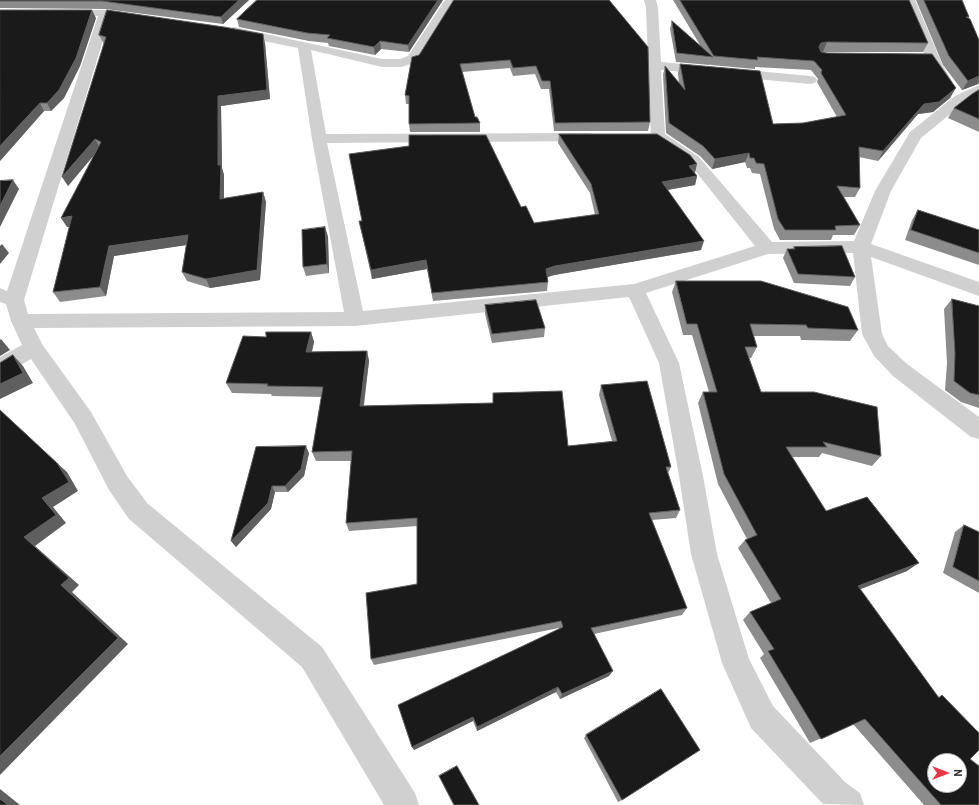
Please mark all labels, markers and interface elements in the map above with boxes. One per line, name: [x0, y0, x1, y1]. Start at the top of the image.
north arrow: [927, 753, 967, 793]
text: N: [952, 769, 965, 777]

